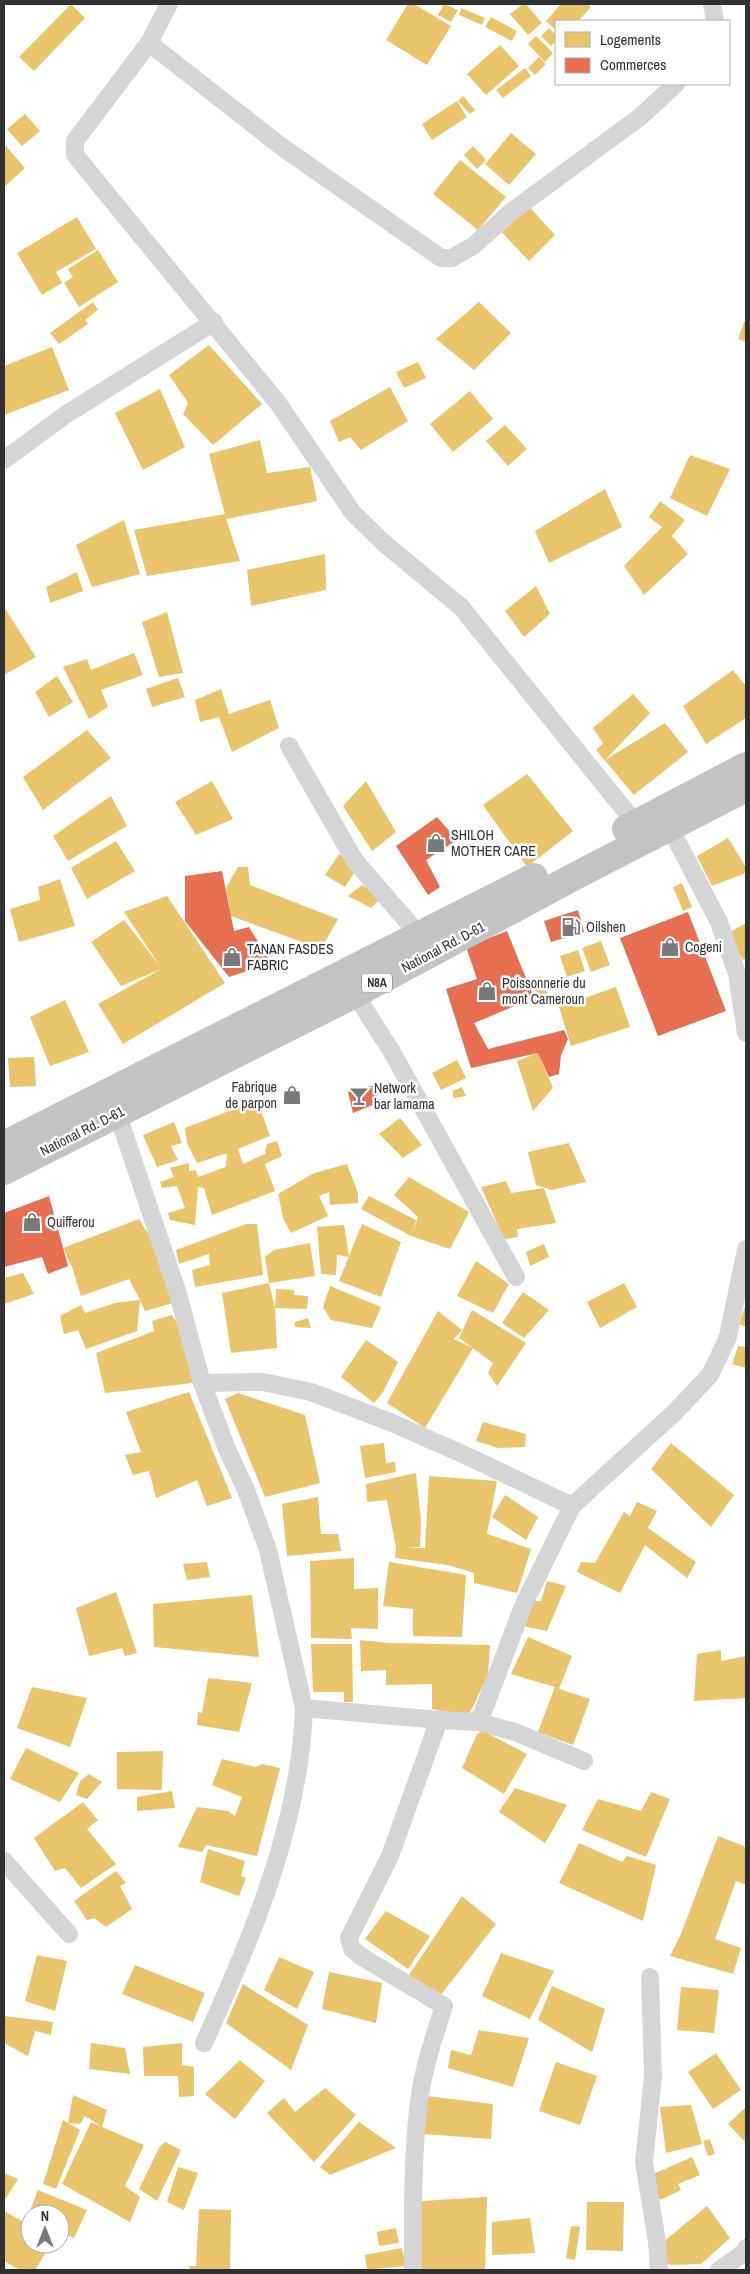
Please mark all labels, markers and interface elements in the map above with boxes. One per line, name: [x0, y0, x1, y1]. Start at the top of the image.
legend: [555, 20, 730, 85]
text: Logements: [600, 29, 661, 50]
text: Commerces: [600, 54, 666, 75]
place label: SHILOH MOTHER CARE: [451, 826, 536, 860]
shop icon: SHILOH MOTHER CARE: [425, 832, 447, 854]
fuel station icon: Oilshen: [560, 916, 582, 938]
street label: National Rd. D-61: [398, 917, 488, 977]
place label: Oilshen: [586, 918, 626, 936]
shop icon: Cogeni: [659, 936, 681, 958]
place label: Cogeni: [685, 938, 722, 956]
place label: TANAN FASDES FABRIC: [247, 940, 334, 974]
shop icon: TANAN FASDES FABRIC: [221, 946, 243, 968]
road number: N8A: [362, 974, 392, 992]
place label: Poissonnerie du mont Cameroun: [502, 974, 586, 1008]
shop icon: Poissonnerie du mont Cameroun: [476, 980, 498, 1002]
place label: Fabrique de parpon: [225, 1078, 277, 1112]
place label: Network bar lamama: [374, 1079, 435, 1113]
shop icon: Fabrique de parpon: [281, 1084, 303, 1106]
bar icon: Network bar lamama: [348, 1085, 370, 1107]
street label: National Rd. D-61: [37, 1102, 128, 1160]
shop icon: Quifferou: [21, 1211, 43, 1233]
place label: Quifferou: [47, 1213, 95, 1231]
north arrow: [20, 2204, 70, 2254]
text: N: [41, 2207, 49, 2225]

